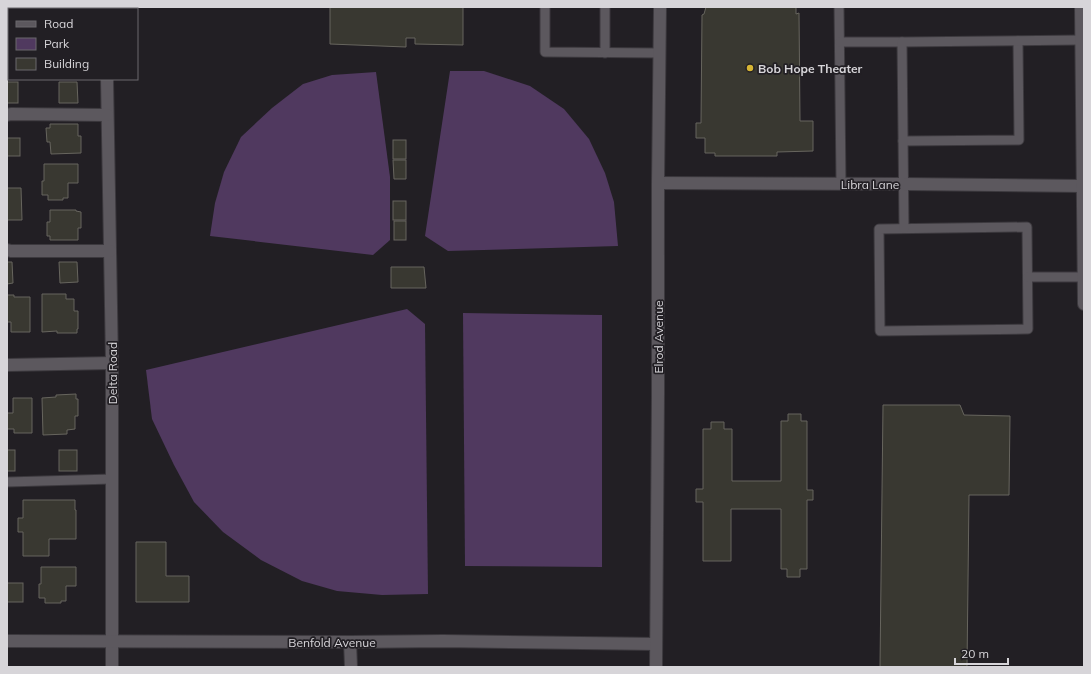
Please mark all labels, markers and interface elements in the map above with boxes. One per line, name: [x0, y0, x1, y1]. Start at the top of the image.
legend: [8, 8, 138, 80]
text: Road: [44, 16, 73, 31]
text: Park: [44, 36, 70, 51]
text: Building: [44, 56, 89, 71]
place label: Bob Hope Theater: [758, 61, 863, 76]
marker: Bob Hope Theater: [745, 63, 755, 73]
street label: Libra Lane: [841, 177, 899, 192]
street label: Elrod Avenue: [651, 300, 666, 374]
street label: Delta Road: [105, 342, 120, 404]
street label: Benfold Avenue: [288, 635, 376, 650]
scale bar: [955, 640, 1008, 666]
text: 20 m: [961, 646, 989, 661]

